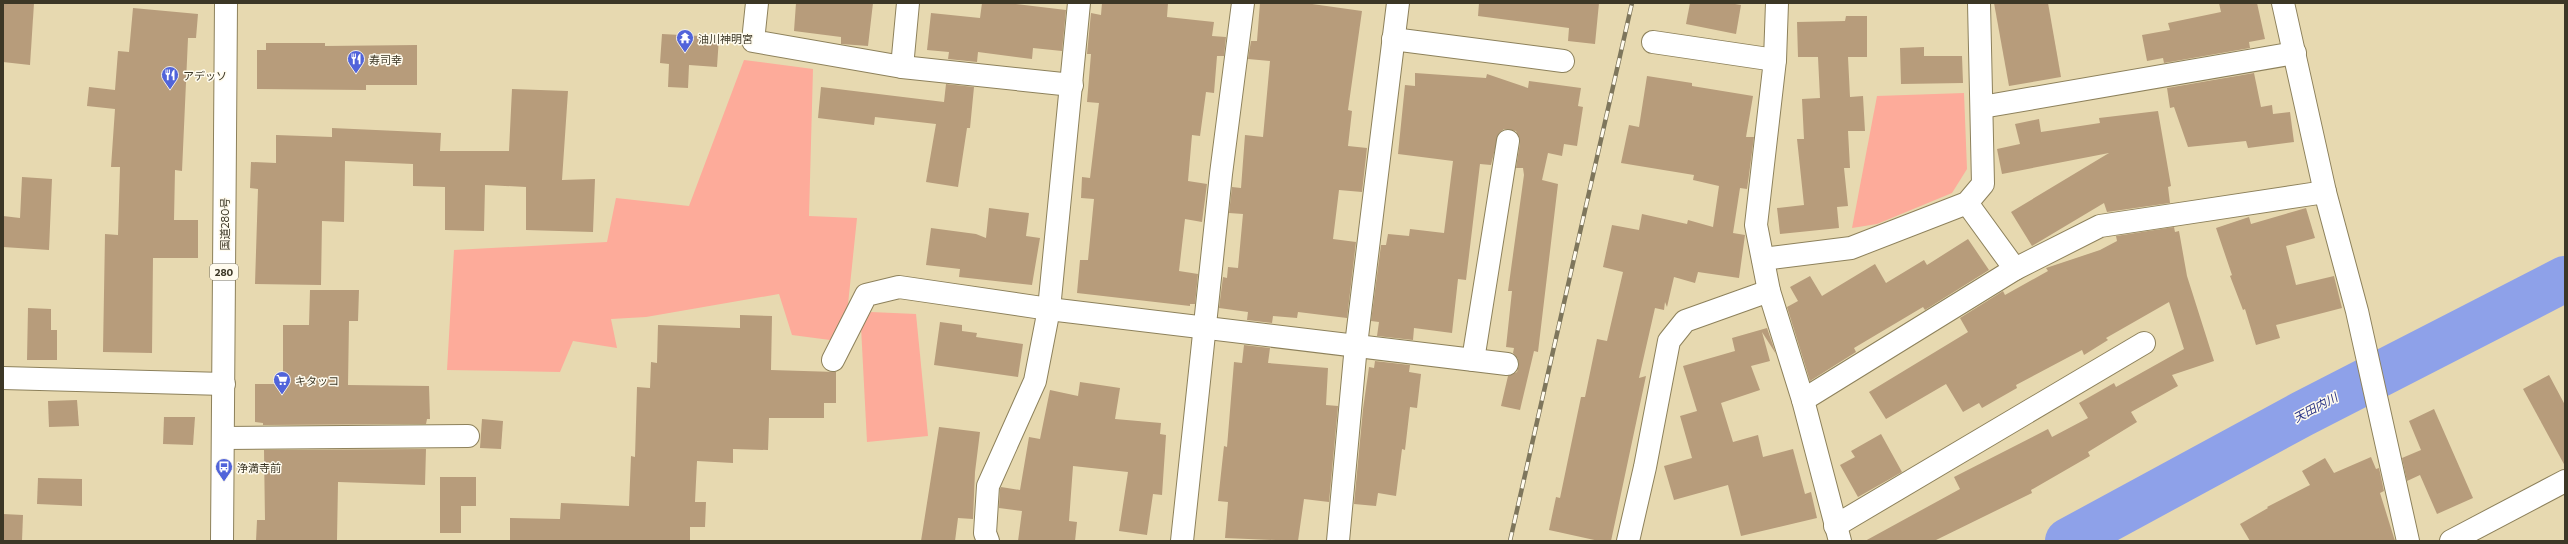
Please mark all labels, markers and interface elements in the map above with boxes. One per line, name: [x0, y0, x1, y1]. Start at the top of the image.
temple icon: 油川神明宮: [675, 28, 695, 53]
place label: 油川神明宮: [698, 32, 753, 45]
restaurant icon: 寿司幸: [346, 49, 366, 74]
place label: 寿司幸: [369, 53, 402, 66]
restaurant icon: アデッソ: [160, 65, 180, 90]
place label: アデッソ: [183, 69, 227, 82]
street label: 国道280号: [218, 198, 231, 250]
road number: 280: [210, 264, 238, 280]
supermarket icon: キタッコ: [272, 370, 292, 395]
place label: キタッコ: [295, 374, 339, 387]
water label: 天田内川: [2291, 389, 2341, 424]
bus stop icon: 浄満寺前: [214, 457, 234, 482]
place label: 浄満寺前: [237, 461, 281, 474]

